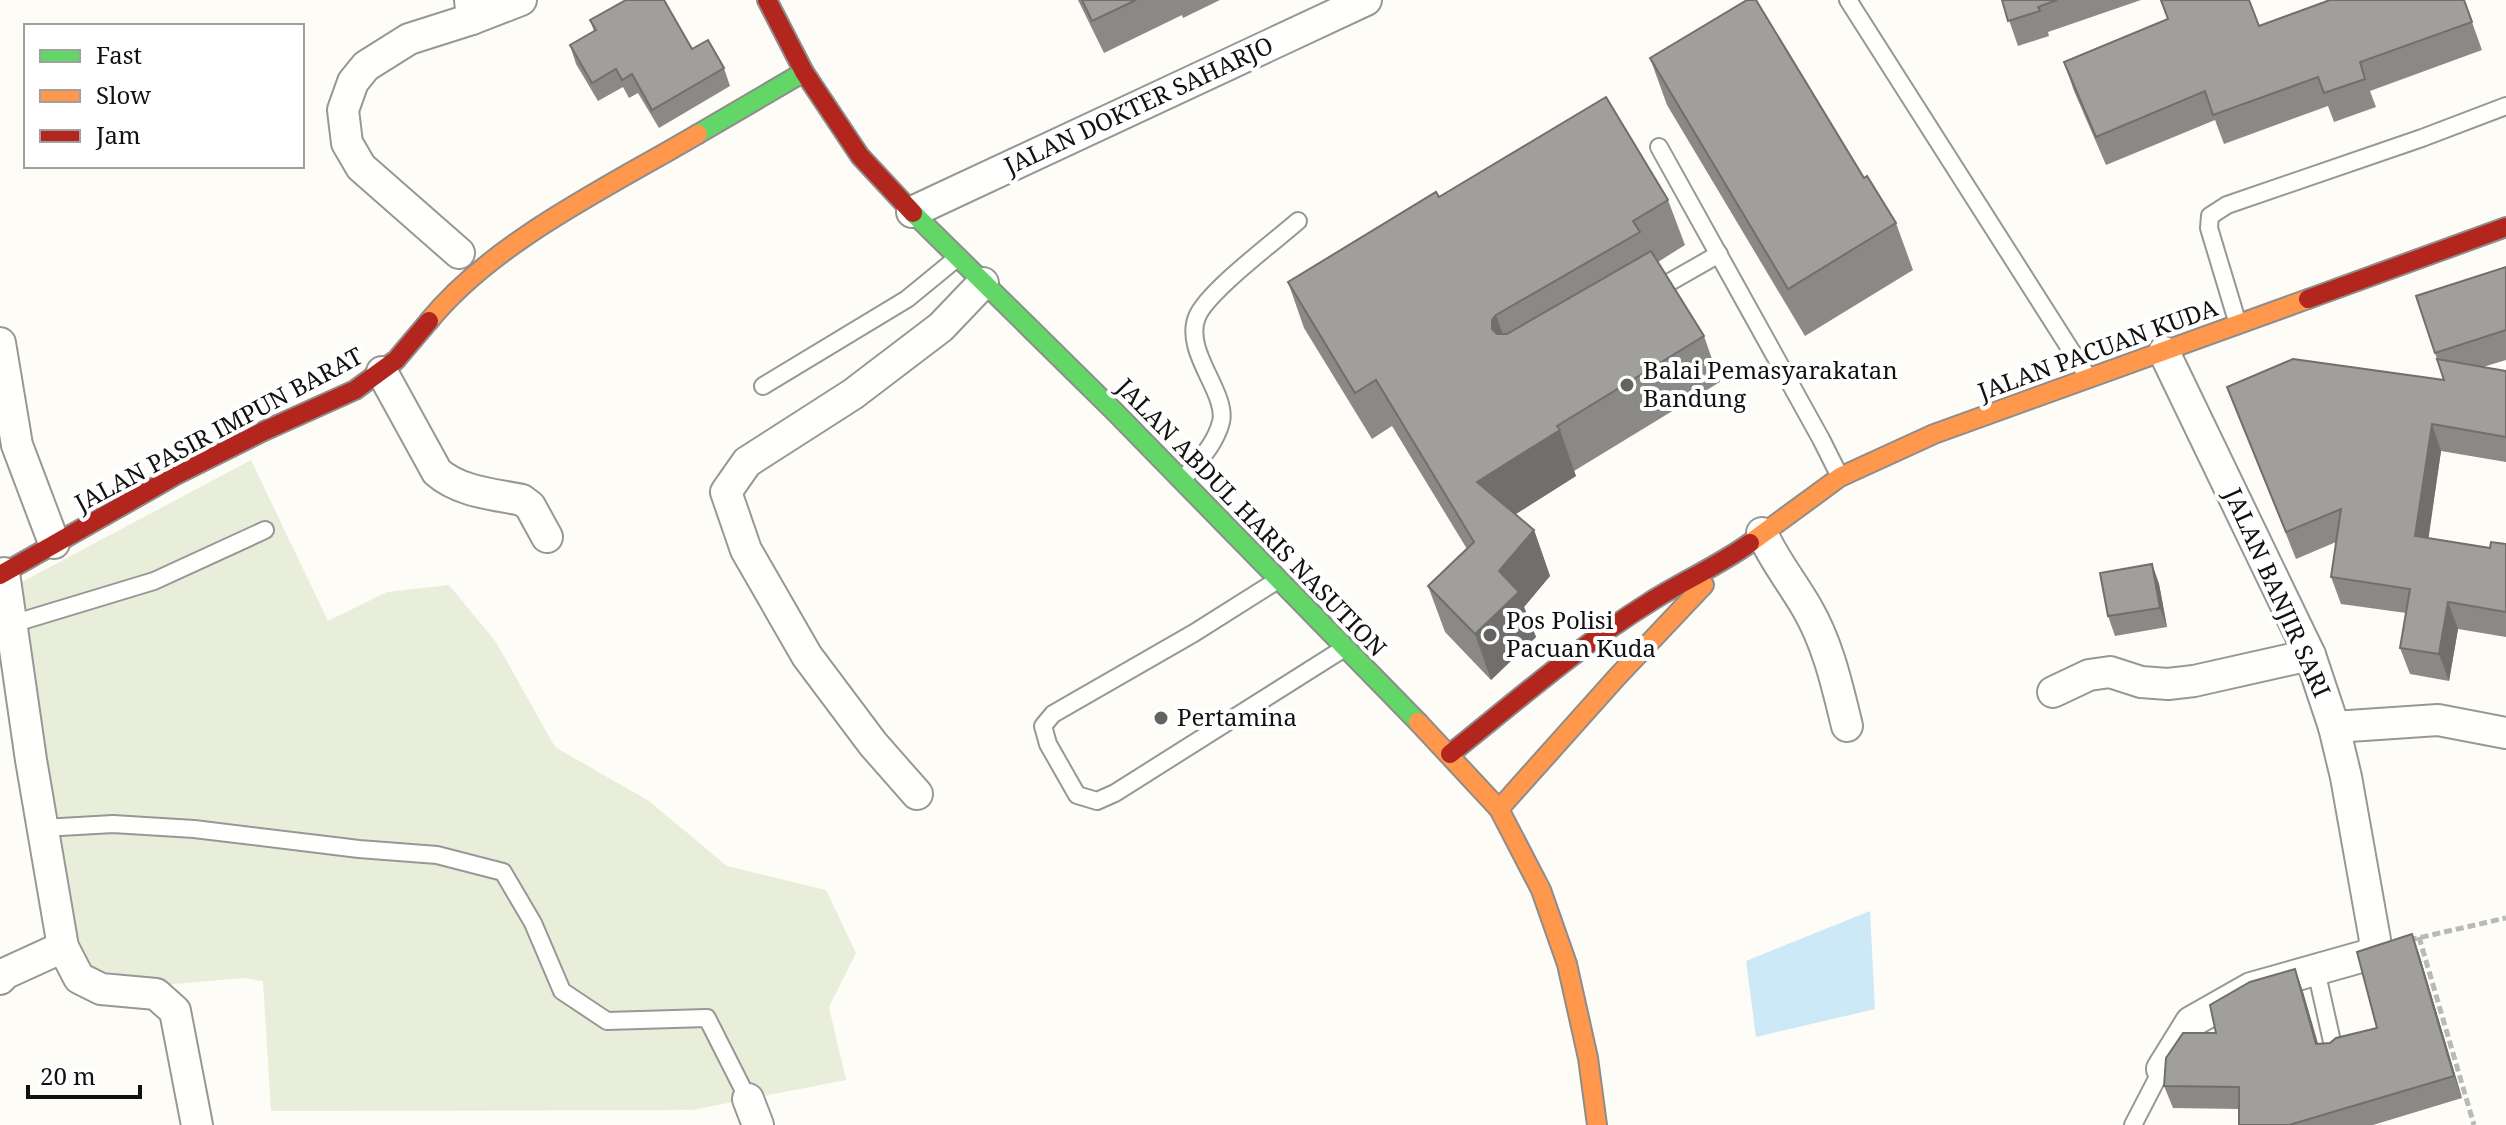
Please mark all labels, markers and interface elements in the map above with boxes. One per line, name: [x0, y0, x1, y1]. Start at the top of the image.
legend: [24, 24, 304, 168]
street label: JALAN DOKTER SAHARJO: [998, 28, 1278, 182]
text: Fast: [96, 38, 142, 71]
text: Slow: [96, 78, 151, 111]
text: Jam: [95, 118, 141, 151]
street label: JALAN PACUAN KUDA: [1972, 290, 2222, 408]
street label: JALAN PASIR IMPUN BARAT: [68, 338, 368, 519]
place label: Balai Pemasyarakatan Bandung: [1643, 353, 1898, 414]
street label: JALAN ABDUL HARIS NASUTION: [1109, 370, 1394, 663]
marker: Balai Pemasyarakatan Bandung: [1618, 376, 1636, 394]
street label: JALAN BANJIR SARI: [2217, 482, 2339, 702]
place label: Pos Polisi Pacuan Kuda: [1506, 603, 1656, 664]
marker: Pos Polisi Pacuan Kuda: [1481, 626, 1499, 644]
place label: Pertamina: [1177, 700, 1297, 733]
marker: Pertamina: [1152, 709, 1170, 727]
scale bar: [28, 1049, 140, 1099]
text: 20 m: [40, 1059, 96, 1092]

